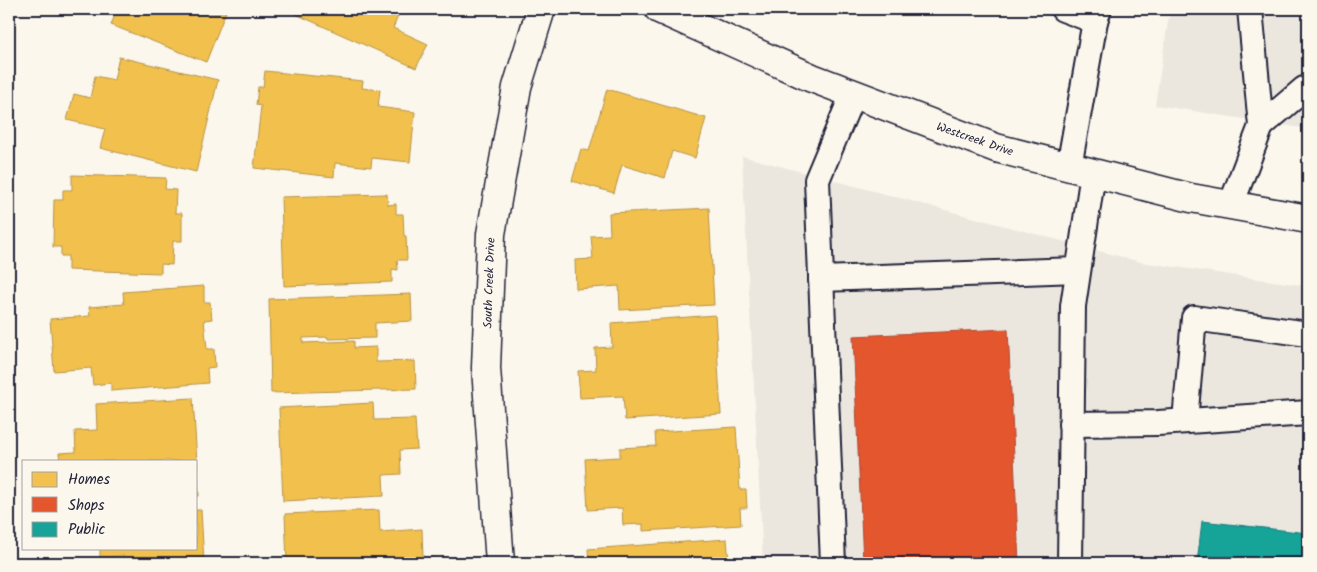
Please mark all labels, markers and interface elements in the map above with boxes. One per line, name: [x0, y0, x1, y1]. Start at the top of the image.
street label: Westcreek Drive: [934, 117, 1016, 162]
street label: South Creek Drive: [478, 237, 501, 329]
legend: [22, 460, 198, 550]
text: Homes: [68, 468, 111, 492]
text: Shops: [68, 494, 105, 518]
text: Public: [68, 518, 105, 542]

